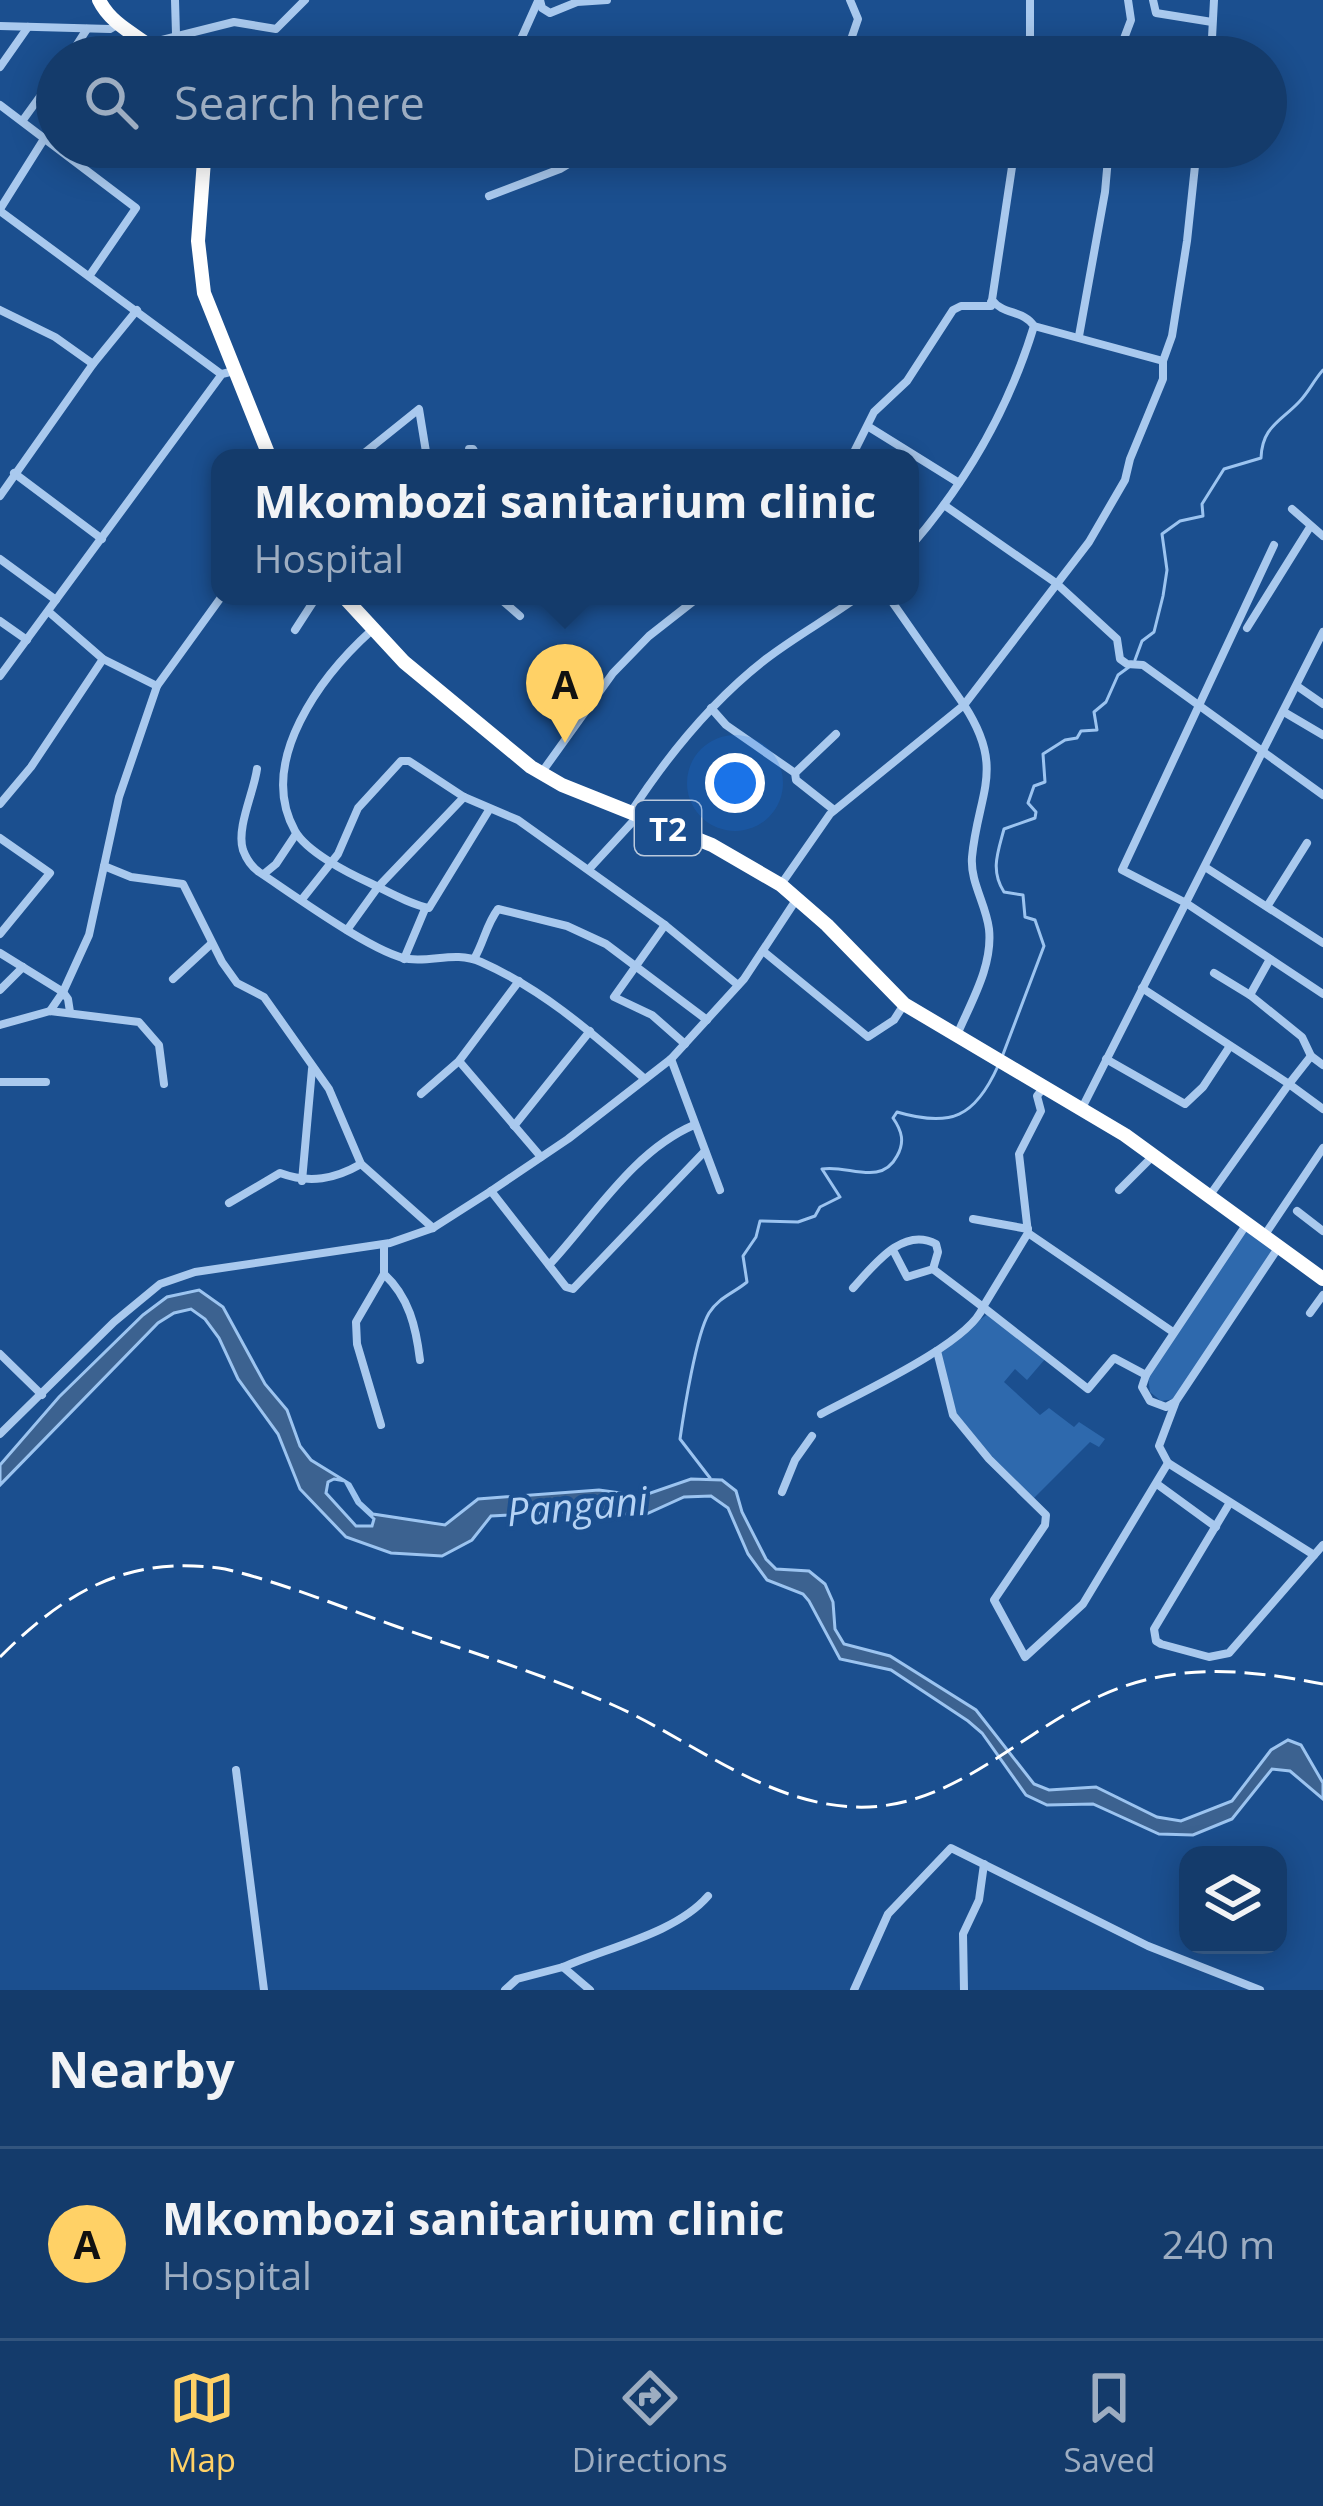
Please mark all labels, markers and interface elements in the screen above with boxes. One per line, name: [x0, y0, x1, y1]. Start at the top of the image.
search box: [36, 36, 1287, 168]
icon: search: [78, 69, 144, 135]
text: Search here: [174, 72, 425, 133]
popup: [211, 449, 919, 605]
text: Mkombozi sanitarium clinic: [254, 470, 876, 531]
text: Hospital: [254, 531, 404, 584]
pin: A: [526, 644, 604, 743]
your location: [705, 753, 765, 813]
road number: T2: [635, 801, 701, 855]
water label: Pangani: [504, 1472, 651, 1538]
map controls: [1179, 1846, 1287, 1954]
button: layers: [1179, 1846, 1287, 1954]
text: Nearby: [48, 2033, 235, 2103]
text: Mkombozi sanitarium clinic: [162, 2187, 784, 2248]
text: A: [74, 2217, 100, 2270]
text: 240 m: [1162, 2217, 1275, 2270]
text: Hospital: [162, 2248, 312, 2301]
tab: Map: [168, 2365, 236, 2482]
tab: Directions: [572, 2365, 728, 2482]
tab: Saved: [1063, 2365, 1155, 2482]

